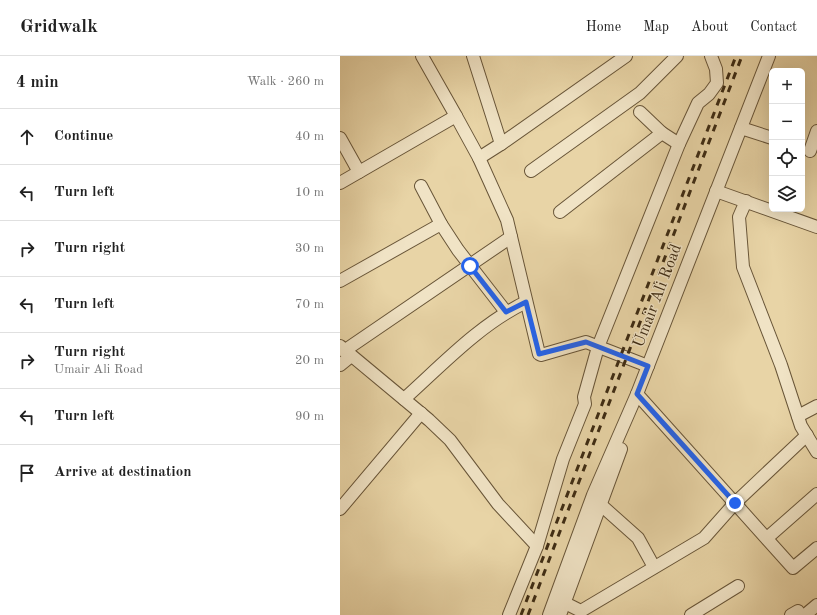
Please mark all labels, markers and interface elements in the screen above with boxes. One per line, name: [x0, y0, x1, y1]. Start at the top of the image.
text: Gridwalk: [20, 18, 98, 37]
text: Home: [586, 20, 621, 34]
text: Map: [643, 20, 669, 34]
text: About: [691, 20, 728, 34]
text: Contact: [750, 20, 797, 34]
map controls: [769, 68, 805, 212]
button: +: [769, 68, 805, 104]
text: 4 min: [16, 74, 59, 91]
text: Walk · 260 m: [247, 75, 324, 88]
button: −: [769, 104, 805, 140]
icon: ahead: [16, 126, 38, 148]
text: Continue: [54, 129, 113, 144]
text: 40 m: [295, 130, 324, 143]
button: locate: [769, 140, 805, 176]
button: layers: [769, 176, 805, 212]
icon: left: [16, 182, 38, 204]
text: Turn left: [54, 185, 114, 200]
text: 10 m: [295, 186, 324, 199]
icon: right: [16, 238, 38, 260]
text: Turn right: [54, 241, 125, 256]
text: 30 m: [295, 242, 324, 255]
street label: Umair Ali Road: [631, 242, 685, 350]
route start: [461, 257, 479, 275]
icon: left: [16, 294, 38, 316]
text: Turn left: [54, 297, 114, 312]
text: 70 m: [295, 298, 324, 311]
text: Turn right: [54, 345, 125, 360]
icon: right: [16, 350, 38, 372]
text: 20 m: [295, 354, 324, 367]
text: Umair Ali Road: [54, 363, 143, 376]
icon: left: [16, 406, 38, 428]
text: Turn left: [54, 409, 114, 424]
text: 90 m: [295, 410, 324, 423]
icon: arrive: [16, 462, 38, 484]
text: Arrive at destination: [54, 465, 192, 480]
route end: [726, 494, 744, 512]

